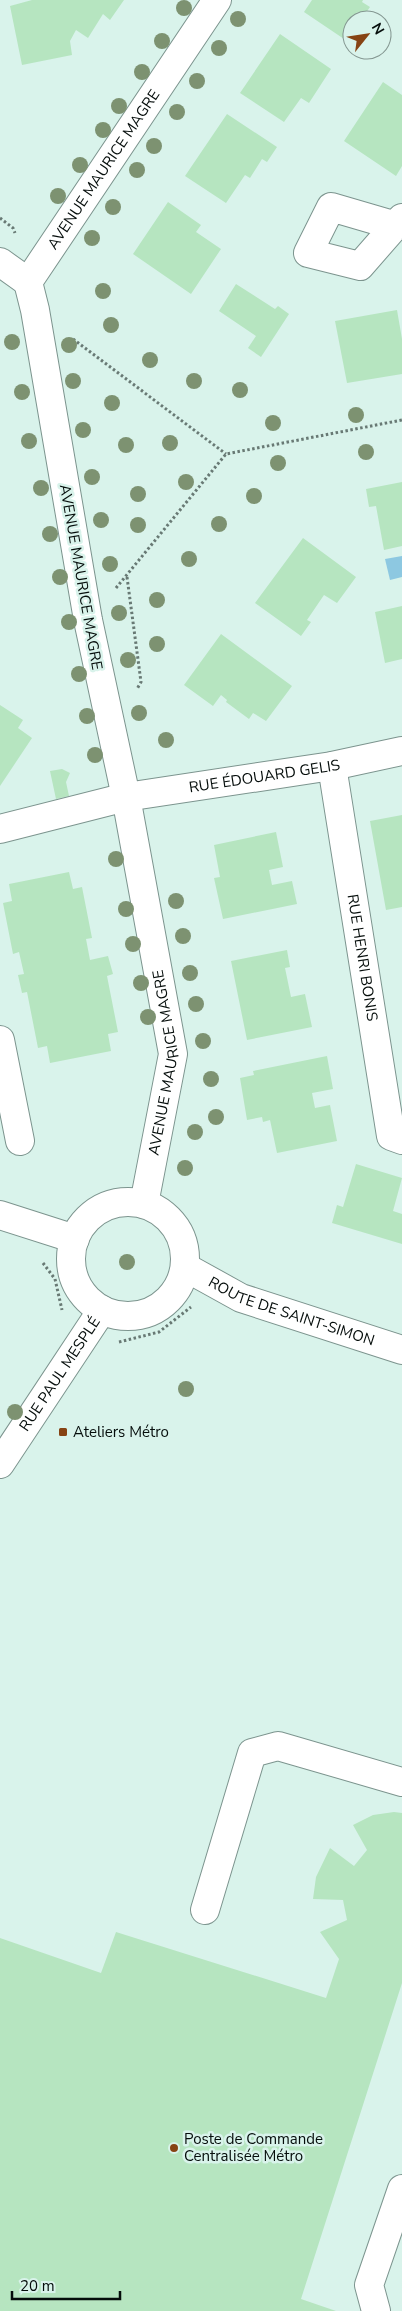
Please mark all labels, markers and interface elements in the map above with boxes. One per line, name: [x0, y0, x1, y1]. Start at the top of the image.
north arrow: [342, 10, 392, 60]
text: N: [367, 19, 389, 38]
street label: AVENUE MAURICE MAGRE: [43, 86, 164, 253]
street label: AVENUE MAURICE MAGRE: [55, 483, 107, 671]
street label: RUE ÉDOUARD GELIS: [187, 755, 342, 797]
street label: RUE HENRI BONIS: [343, 893, 383, 1023]
street label: AVENUE MAURICE MAGRE: [144, 968, 184, 1157]
street label: ROUTE DE SAINT-SIMON: [205, 1272, 377, 1351]
street label: RUE PAUL MESPLÉ: [15, 1313, 105, 1435]
place label: Ateliers Métro: [73, 1422, 169, 1442]
marker: Ateliers Métro: [57, 1426, 69, 1438]
place label: Poste de Commande Centralisée Métro: [184, 2129, 323, 2166]
marker: Poste de Commande Centralisée Métro: [168, 2142, 180, 2154]
scale bar: [12, 2268, 120, 2300]
text: 20 m: [20, 2276, 55, 2296]

